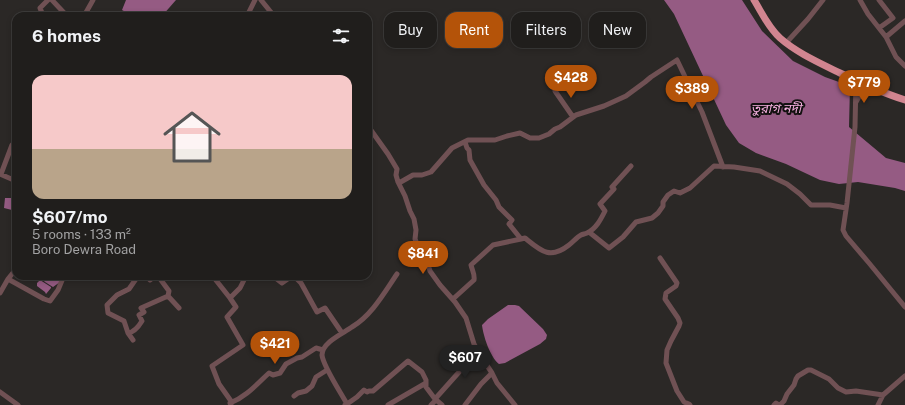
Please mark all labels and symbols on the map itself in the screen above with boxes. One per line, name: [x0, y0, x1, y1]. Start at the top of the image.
pin: $428: [547, 65, 595, 99]
pin: $779: [840, 70, 888, 104]
pin: $389: [668, 76, 716, 110]
water label: তুরাগ নদী: [751, 101, 804, 116]
pin: $841: [399, 241, 447, 275]
pin: $421: [251, 331, 299, 365]
pin: $607: [441, 345, 489, 379]

